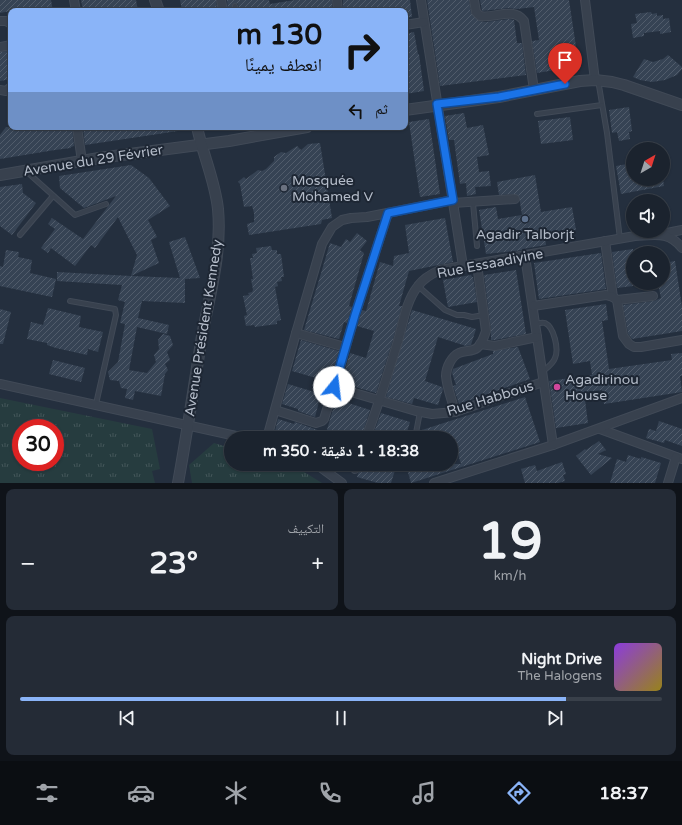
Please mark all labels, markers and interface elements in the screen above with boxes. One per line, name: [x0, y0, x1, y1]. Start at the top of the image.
text: 130 m: [236, 18, 322, 52]
icon: right: [336, 24, 388, 76]
pin: [548, 43, 582, 84]
icon: arrive: [554, 49, 576, 71]
text: انعطف يمينًا: [245, 54, 322, 76]
icon: left: [345, 100, 367, 122]
text: ثم: [375, 100, 388, 118]
street label: Avenue du 29 Février: [22, 141, 165, 180]
north arrow: [626, 142, 670, 186]
map controls: [626, 142, 670, 290]
place label: Mosquée Mohamed V: [292, 172, 373, 205]
marker: Mosquée Mohamed V: [279, 183, 289, 193]
button: sound: [626, 194, 670, 238]
marker: Agadir Talborjt: [520, 214, 530, 224]
place label: Agadir Talborjt: [476, 226, 575, 243]
street label: Avenue Président Kennedy: [181, 238, 226, 418]
street label: Rue Essaadiyine: [436, 245, 545, 282]
button: search: [626, 246, 670, 290]
position arrow: [313, 366, 355, 408]
place label: Agadirinou House: [565, 371, 639, 404]
street label: Rue Habbous: [445, 377, 536, 420]
marker: Agadirinou House: [552, 382, 562, 392]
speed limit sign: 30: [12, 419, 64, 471]
text: 18:38 · 1 دقيقة · 350 m: [263, 442, 419, 460]
text: 19: [477, 510, 543, 573]
text: التكييف: [288, 521, 324, 537]
text: 23°: [149, 545, 198, 582]
text: −: [20, 551, 36, 577]
text: +: [312, 551, 324, 577]
text: km/h: [494, 568, 526, 584]
text: Night Drive: [521, 650, 602, 668]
text: The Halogens: [518, 668, 602, 684]
icon: previous: [116, 707, 138, 729]
icon: pause: [330, 707, 352, 729]
icon: next: [544, 707, 566, 729]
icon: filters: [33, 779, 61, 807]
icon: car: [127, 779, 155, 807]
icon: climate: [222, 779, 250, 807]
icon: phone: [316, 779, 344, 807]
icon: music: [410, 779, 438, 807]
icon: directions: [505, 779, 533, 807]
text: 18:37: [599, 782, 649, 804]

